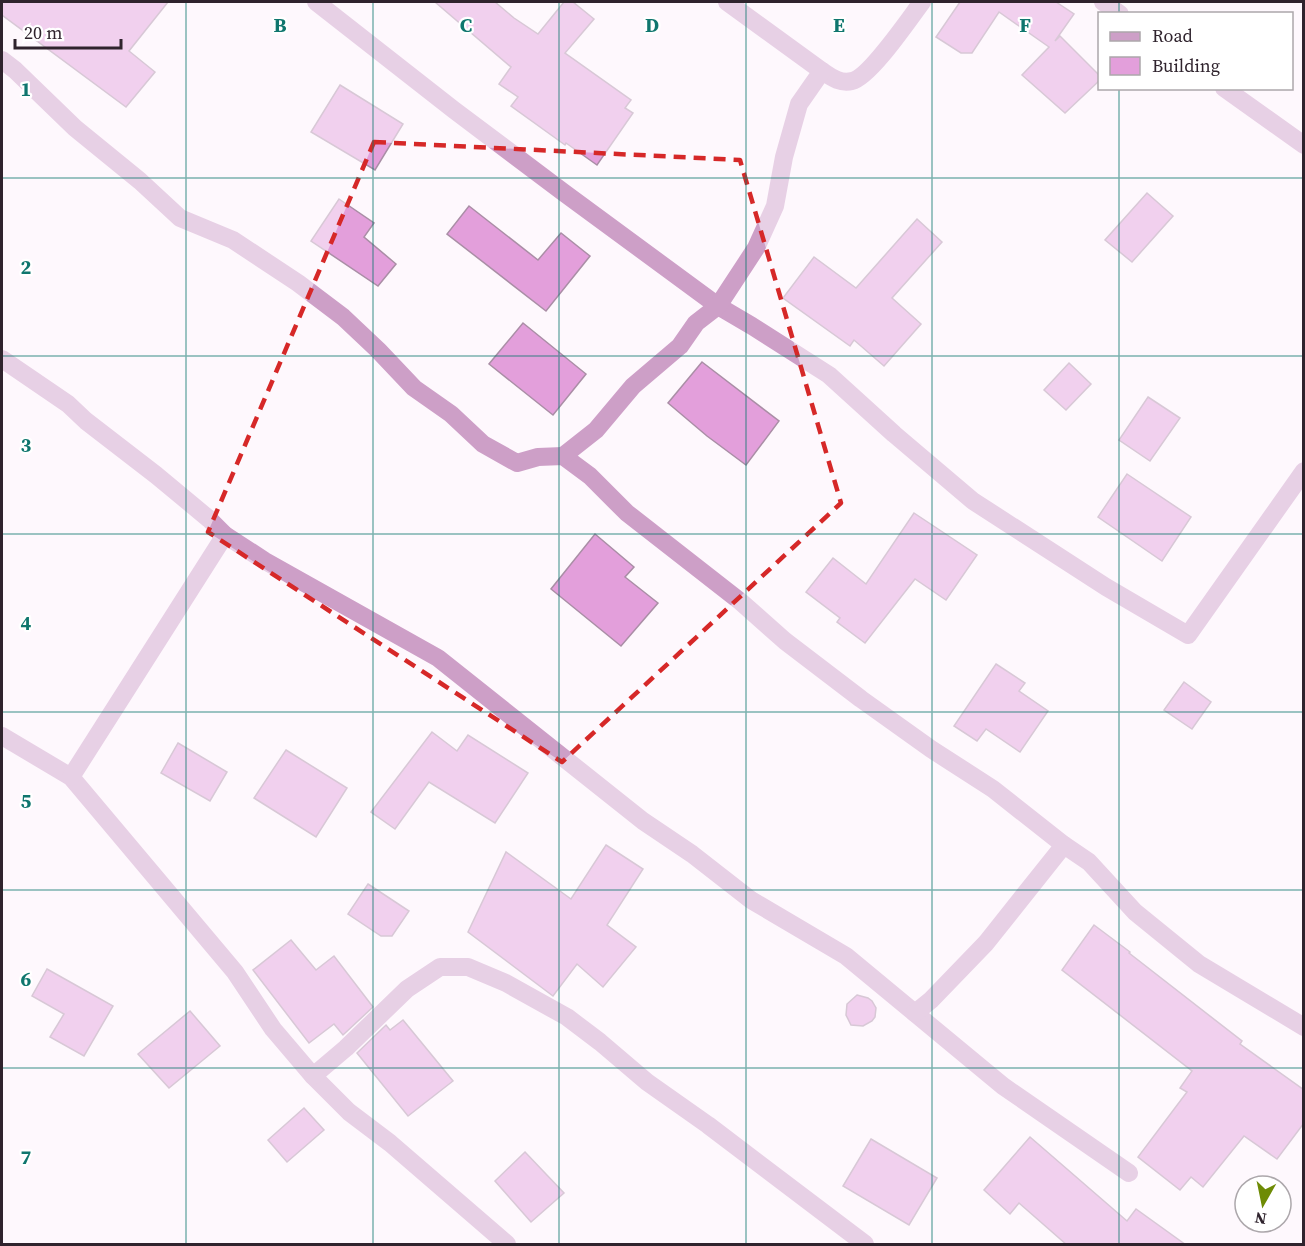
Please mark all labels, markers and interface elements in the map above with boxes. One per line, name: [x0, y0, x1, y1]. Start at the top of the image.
text: B: [273, 11, 287, 39]
text: C: [460, 11, 472, 39]
text: D: [645, 11, 659, 39]
text: E: [833, 11, 845, 39]
text: F: [1019, 11, 1031, 39]
scale bar: [15, 12, 122, 50]
legend: [1098, 12, 1293, 90]
text: 20 m: [24, 20, 62, 45]
text: Road: [1152, 23, 1193, 48]
text: Building: [1152, 53, 1220, 78]
text: 1: [21, 75, 31, 103]
text: 2: [21, 253, 32, 281]
text: 3: [21, 431, 32, 459]
text: 4: [21, 609, 32, 637]
text: 5: [21, 787, 32, 815]
text: 6: [21, 965, 32, 993]
text: 7: [21, 1143, 32, 1171]
north arrow: [1233, 1174, 1293, 1234]
text: N: [1253, 1207, 1268, 1231]

